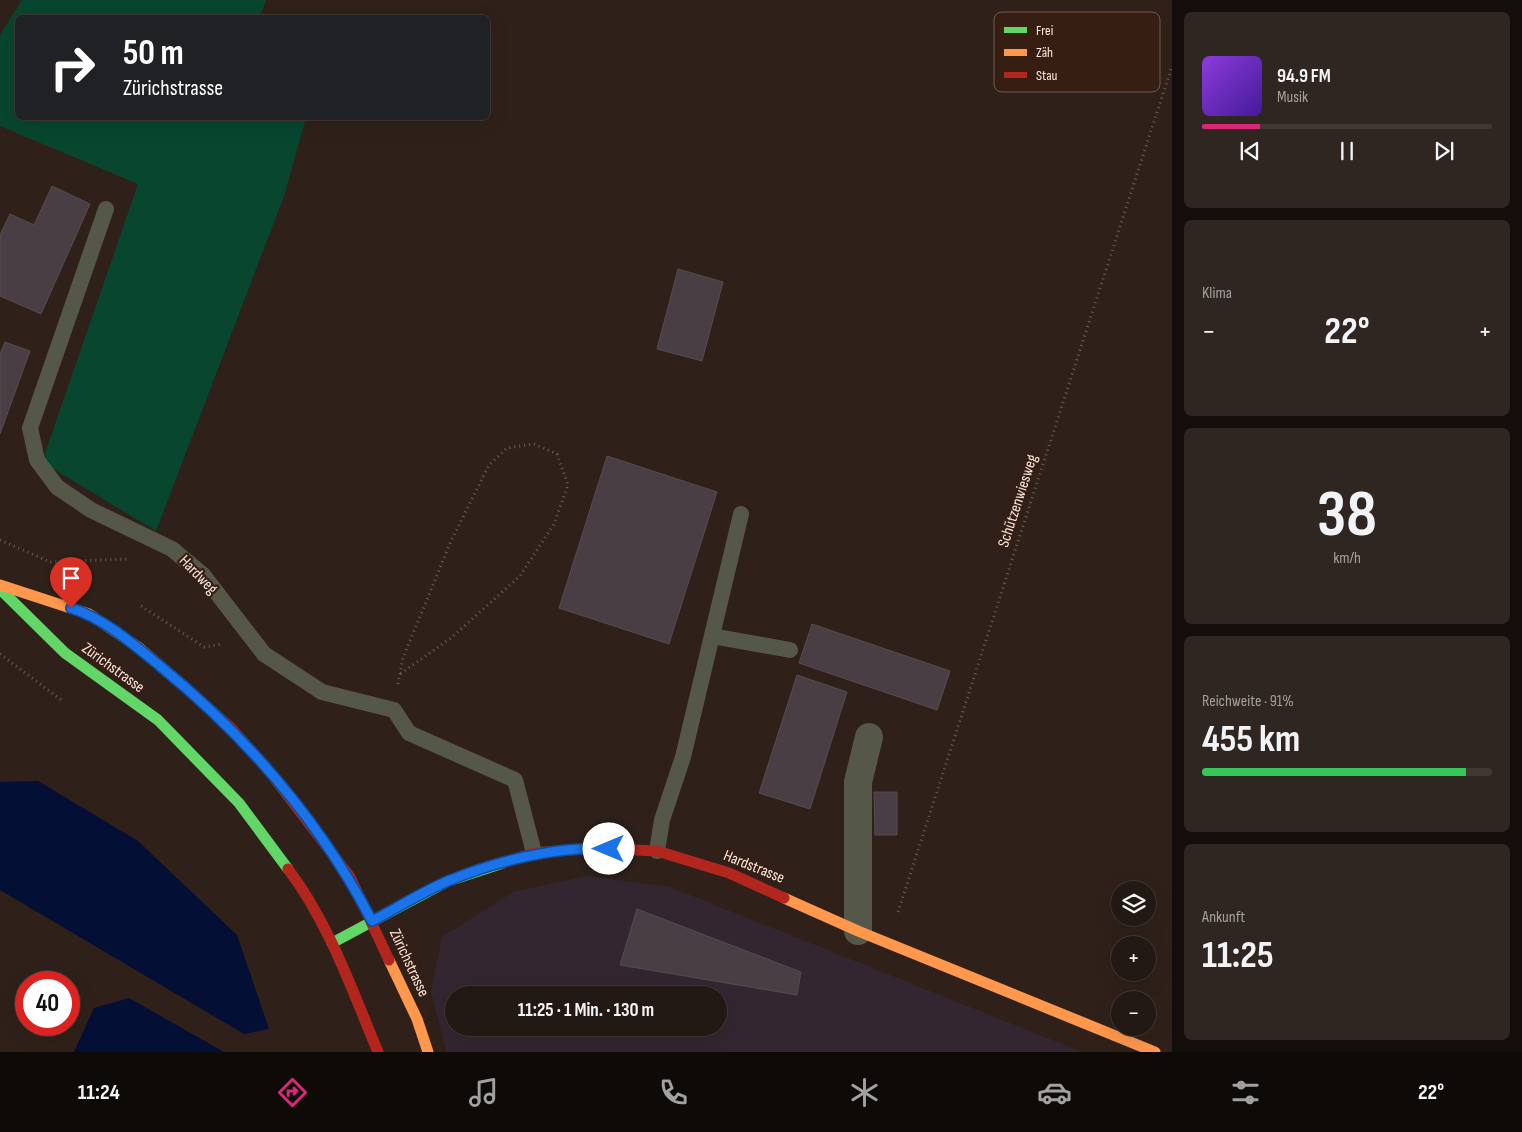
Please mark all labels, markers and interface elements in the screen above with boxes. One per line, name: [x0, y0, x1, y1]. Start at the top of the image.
legend: [994, 12, 1160, 92]
text: Frei: [1036, 22, 1053, 39]
text: 50 m: [123, 32, 184, 75]
icon: right: [40, 35, 105, 100]
text: Zäh: [1036, 44, 1053, 61]
text: 94.9 FM: [1277, 65, 1331, 88]
text: Stau: [1036, 67, 1058, 84]
text: Zürichstrasse: [123, 75, 223, 102]
text: Musik: [1277, 88, 1308, 107]
icon: previous: [1236, 137, 1264, 165]
icon: pause: [1333, 137, 1361, 165]
icon: next: [1430, 137, 1458, 165]
text: Klima: [1202, 284, 1232, 303]
text: 22°: [1324, 309, 1370, 354]
text: −: [1202, 315, 1216, 348]
text: +: [1478, 315, 1492, 348]
street label: Schützenwiesweg: [994, 452, 1042, 550]
text: 38: [1317, 477, 1377, 555]
text: km/h: [1333, 549, 1361, 568]
street label: Hardweg: [175, 551, 221, 599]
pin: [50, 557, 92, 608]
icon: arrive: [57, 564, 85, 592]
street label: Zürichstrasse: [78, 639, 148, 697]
text: Reichweite · 91%: [1202, 692, 1294, 711]
text: 455 km: [1202, 717, 1300, 762]
position arrow: [582, 822, 634, 874]
street label: Hardstrasse: [721, 846, 787, 888]
map controls: [1111, 881, 1156, 1036]
button: layers: [1111, 881, 1156, 926]
text: Ankunft: [1202, 908, 1245, 927]
street label: Zürichstrasse: [385, 926, 433, 1000]
text: 11:25: [1202, 933, 1274, 978]
button: +: [1111, 936, 1156, 981]
speed limit sign: 40: [15, 971, 80, 1036]
button: −: [1111, 991, 1156, 1036]
text: 11:25 · 1 Min. · 130 m: [518, 999, 654, 1022]
icon: directions: [275, 1075, 310, 1110]
icon: music: [466, 1075, 501, 1110]
icon: phone: [656, 1075, 691, 1110]
icon: climate: [847, 1075, 882, 1110]
icon: car: [1037, 1075, 1072, 1110]
icon: filters: [1228, 1075, 1263, 1110]
text: 11:24: [78, 1079, 120, 1106]
text: 22°: [1418, 1079, 1444, 1106]

